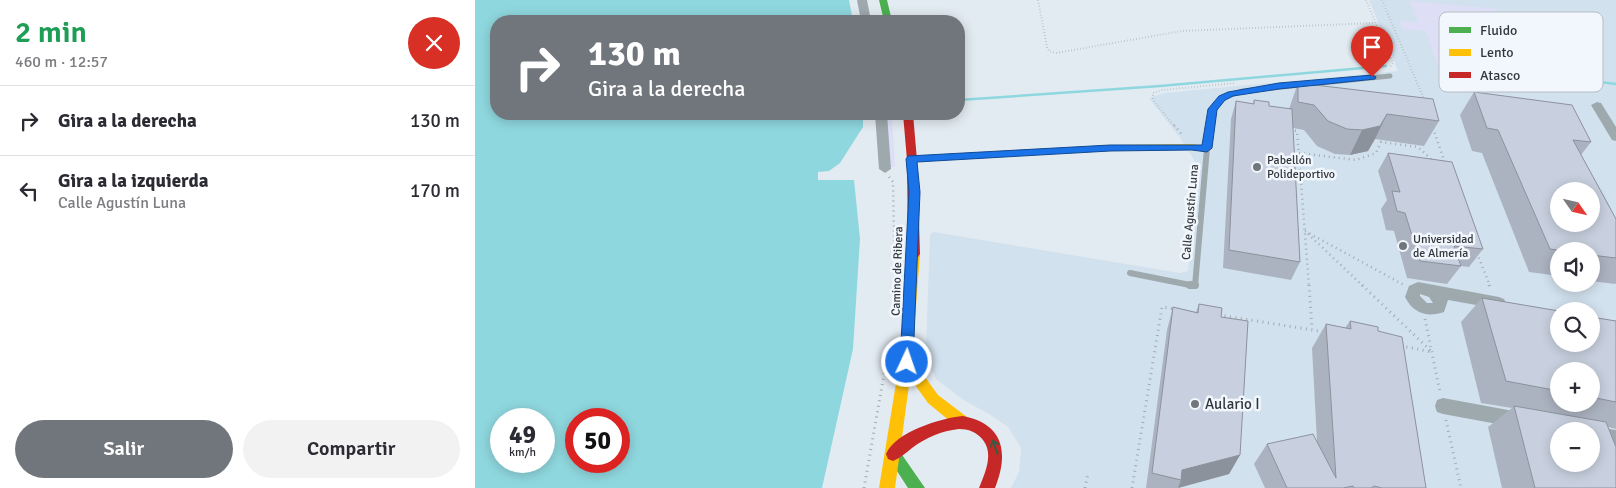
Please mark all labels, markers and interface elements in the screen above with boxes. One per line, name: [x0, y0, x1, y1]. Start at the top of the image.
legend: [1439, 12, 1603, 92]
text: 2 min: [15, 14, 87, 51]
button: close: [408, 17, 460, 69]
text: Fluido: [1480, 22, 1517, 39]
pin: [1351, 26, 1393, 77]
text: 130 m: [588, 32, 681, 75]
icon: arrive: [1358, 33, 1386, 61]
icon: right: [505, 35, 570, 100]
text: Lento: [1480, 44, 1514, 61]
text: 460 m · 12:57: [15, 52, 108, 72]
text: Atasco: [1480, 67, 1520, 84]
text: Gira a la derecha: [588, 75, 745, 102]
icon: right: [15, 107, 43, 135]
text: Gira a la derecha: [58, 109, 197, 133]
text: 130 m: [410, 109, 460, 133]
place label: Pabellón Polideportivo: [1267, 153, 1335, 182]
marker: Pabellón Polideportivo: [1251, 161, 1263, 173]
street label: Calle Agustín Luna: [1179, 164, 1202, 261]
text: Gira a la izquierda: [58, 169, 208, 193]
icon: left: [15, 177, 43, 205]
text: 170 m: [410, 179, 460, 203]
north arrow: [1550, 182, 1600, 232]
map controls: [1550, 182, 1600, 472]
text: Calle Agustín Luna: [58, 193, 186, 213]
street label: Camino de Ribera: [888, 226, 907, 316]
place label: Universidad de Almería: [1413, 232, 1474, 261]
marker: Universidad de Almería: [1397, 240, 1409, 252]
button: sound: [1550, 242, 1600, 292]
button: search: [1550, 302, 1600, 352]
position arrow: [880, 335, 932, 387]
button: +: [1550, 362, 1600, 412]
place label: Aulario I: [1205, 395, 1260, 413]
marker: Aulario I: [1189, 398, 1201, 410]
speed limit sign: 50: [565, 408, 630, 473]
text: 49: [509, 419, 536, 450]
button: Salir: [15, 420, 233, 478]
button: Compartir: [243, 420, 460, 478]
button: −: [1550, 422, 1600, 472]
one-way arrow: [990, 440, 999, 455]
text: km/h: [509, 445, 536, 460]

